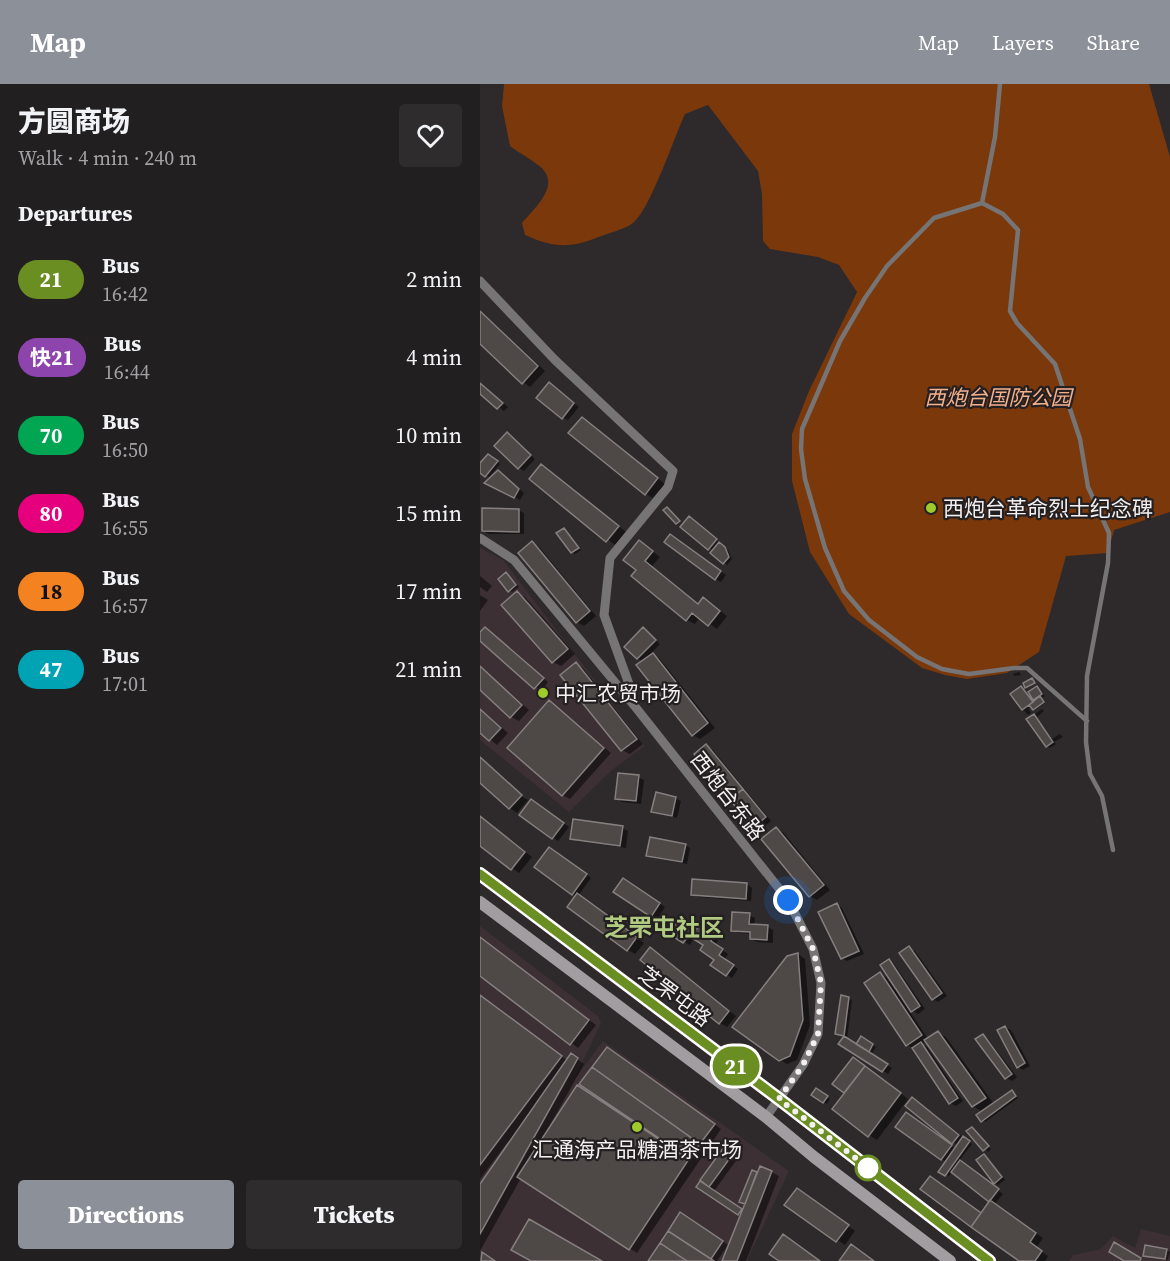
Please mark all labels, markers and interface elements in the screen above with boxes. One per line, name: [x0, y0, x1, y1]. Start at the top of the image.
text: Map: [30, 23, 86, 61]
text: Map: [918, 28, 959, 57]
text: Layers: [992, 28, 1054, 57]
text: Share: [1087, 28, 1140, 57]
text: 方圆商场: [18, 102, 130, 140]
button: heart: [399, 104, 462, 167]
text: Walk · 4 min · 240 m: [18, 144, 197, 172]
text: Departures: [18, 198, 132, 228]
text: Bus: [102, 250, 139, 280]
text: 2 min: [406, 264, 462, 294]
text: 21: [40, 265, 62, 294]
text: 16:42: [102, 280, 148, 308]
text: Bus: [104, 328, 141, 358]
text: 4 min: [406, 342, 462, 372]
text: 快21: [30, 343, 74, 372]
text: 16:44: [104, 358, 150, 386]
park label: 西炮台国防公园: [925, 383, 1074, 412]
text: Bus: [102, 406, 139, 436]
text: 10 min: [395, 420, 462, 450]
text: 70: [40, 421, 62, 450]
text: 16:50: [102, 436, 148, 464]
text: Bus: [102, 484, 139, 514]
place label: 西炮台革命烈士纪念碑: [943, 494, 1153, 523]
text: 15 min: [395, 498, 462, 528]
text: 80: [40, 499, 62, 528]
marker: 西炮台革命烈士纪念碑: [924, 501, 938, 515]
text: 16:55: [102, 514, 148, 542]
text: Bus: [102, 562, 139, 592]
text: 17 min: [395, 576, 462, 606]
text: 18: [40, 577, 62, 606]
text: 16:57: [102, 592, 148, 620]
text: Bus: [102, 640, 139, 670]
text: 21 min: [395, 654, 462, 684]
text: 47: [40, 655, 62, 684]
text: 17:01: [102, 670, 148, 698]
place label: 中汇农贸市场: [555, 679, 681, 708]
marker: 中汇农贸市场: [536, 686, 550, 700]
street label: 西炮台东路: [684, 746, 772, 846]
your location: [773, 885, 803, 915]
district label: 芝罘屯社区: [604, 911, 724, 944]
street label: 芝罘屯路: [633, 959, 717, 1033]
line badge: 21: [709, 1046, 763, 1086]
text: 21: [725, 1052, 747, 1081]
marker: 汇通海产品糖酒茶市场: [630, 1120, 644, 1134]
place label: 汇通海产品糖酒茶市场: [532, 1135, 742, 1164]
unlabelled marker: [855, 1155, 881, 1181]
button: Directions: [18, 1180, 234, 1249]
button: Tickets: [246, 1180, 462, 1249]

